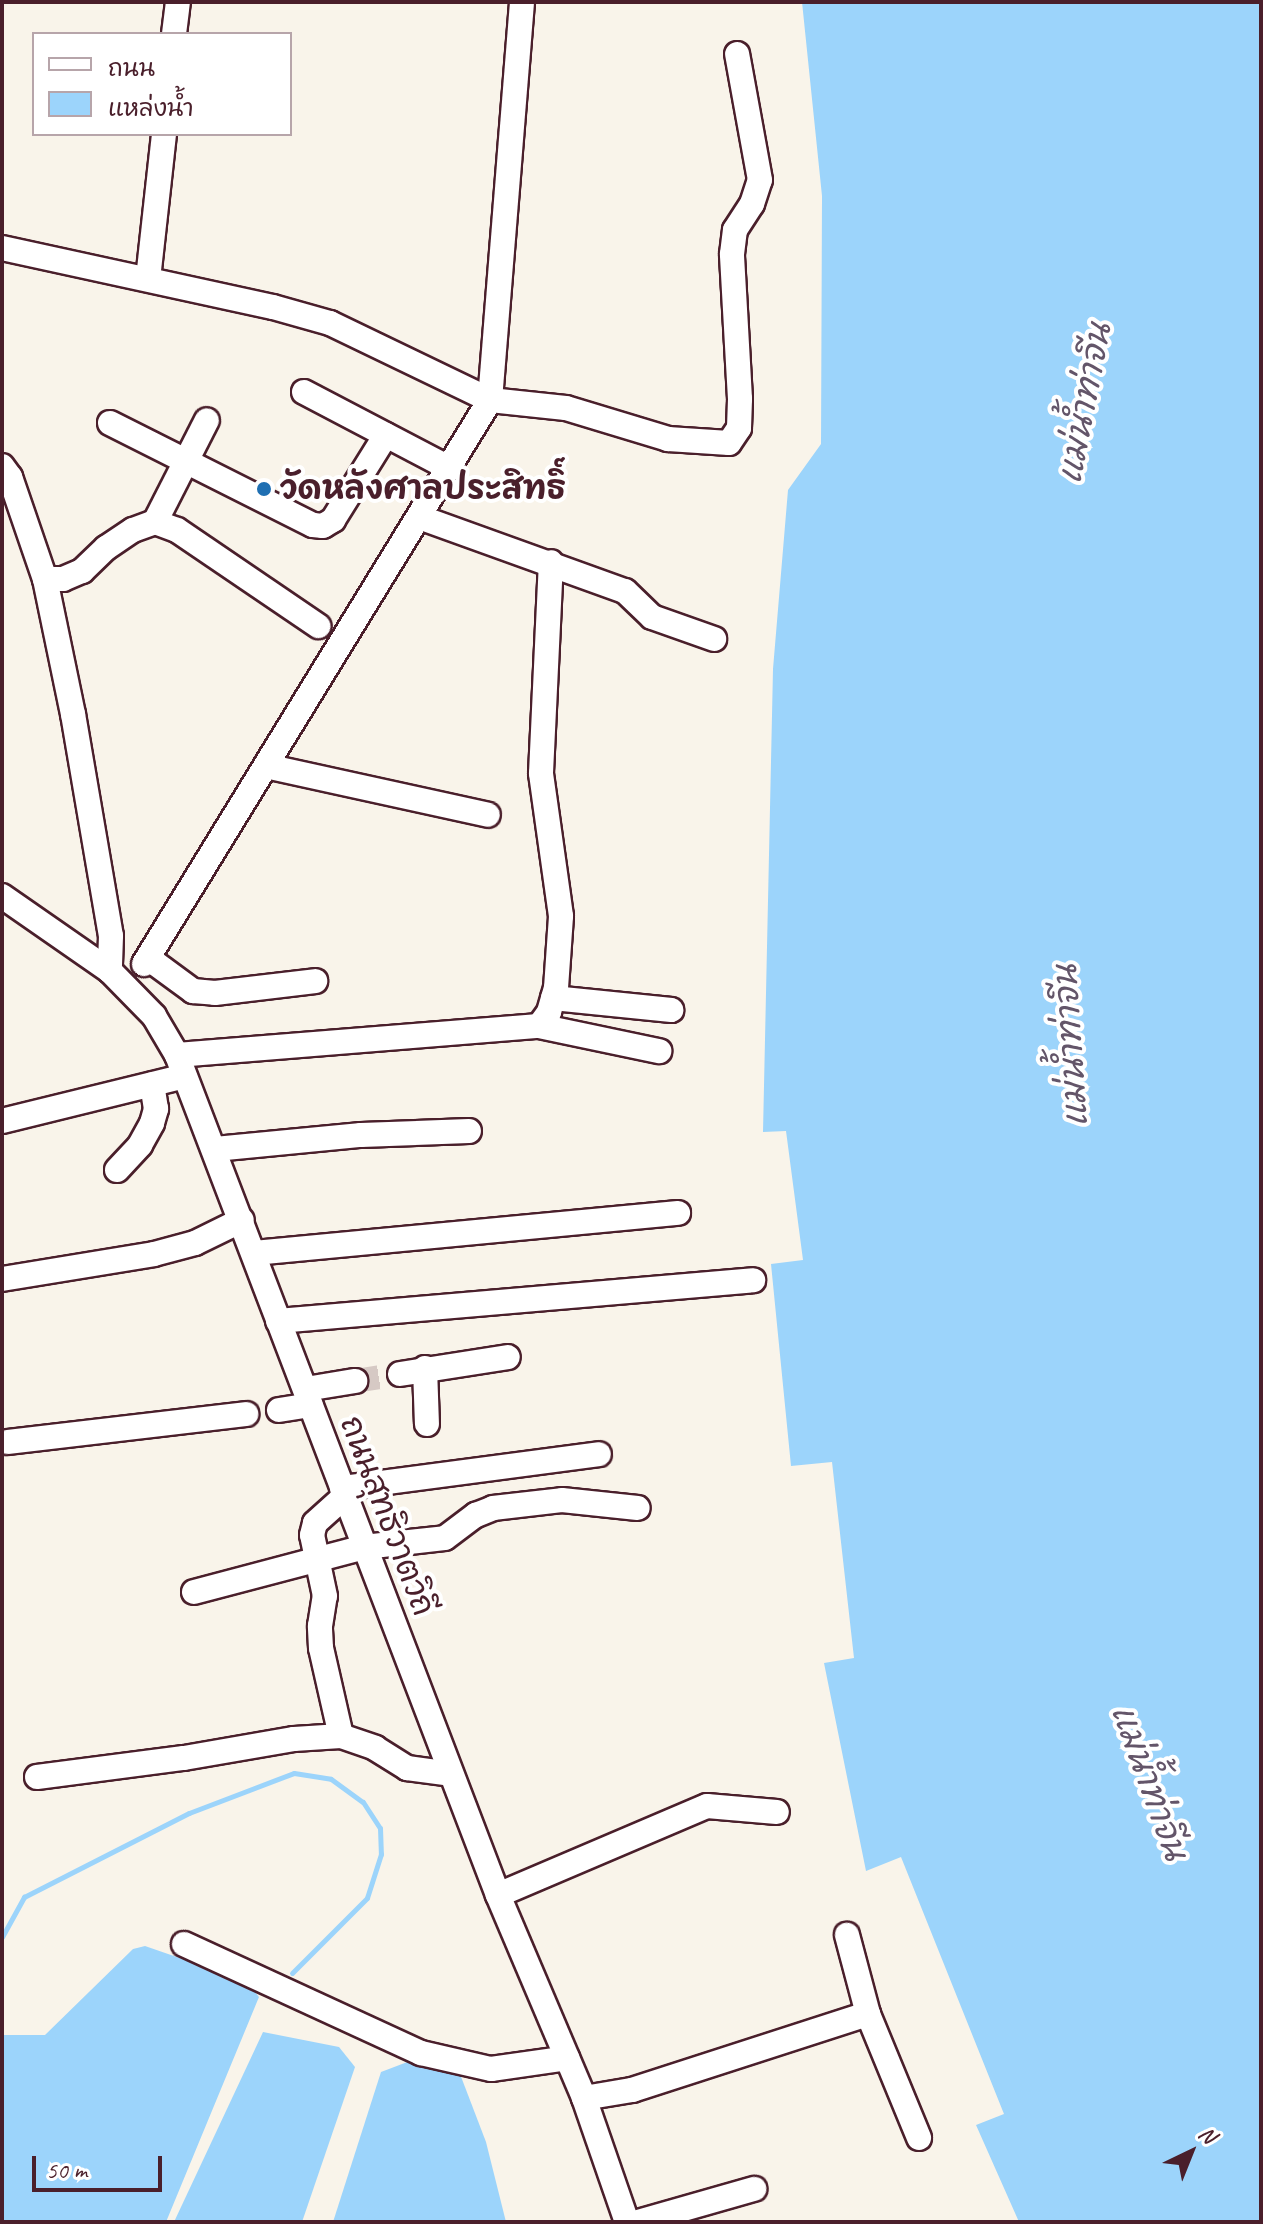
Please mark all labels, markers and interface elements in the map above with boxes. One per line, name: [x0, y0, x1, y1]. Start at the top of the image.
legend: [32, 32, 292, 136]
text: ถนน: [108, 53, 155, 83]
text: แหล่งน้ำ: [108, 93, 194, 123]
water label: แม่น้ำท่าจีน: [1049, 320, 1119, 486]
place label: วัดหลังศาลประสิทธิ์: [280, 470, 566, 508]
marker: วัดหลังศาลประสิทธิ์: [255, 480, 273, 498]
water label: แม่น้ำท่าจีน: [1044, 964, 1096, 1128]
street label: ถนนสุทธิวาตวิถี: [331, 1411, 443, 1621]
water label: แม่น้ำท่าจีน: [1103, 1699, 1197, 1865]
north arrow: [1151, 2112, 1231, 2192]
text: N: [1193, 2120, 1222, 2149]
scale bar: [36, 2140, 166, 2190]
text: 50 m: [46, 2155, 87, 2185]

